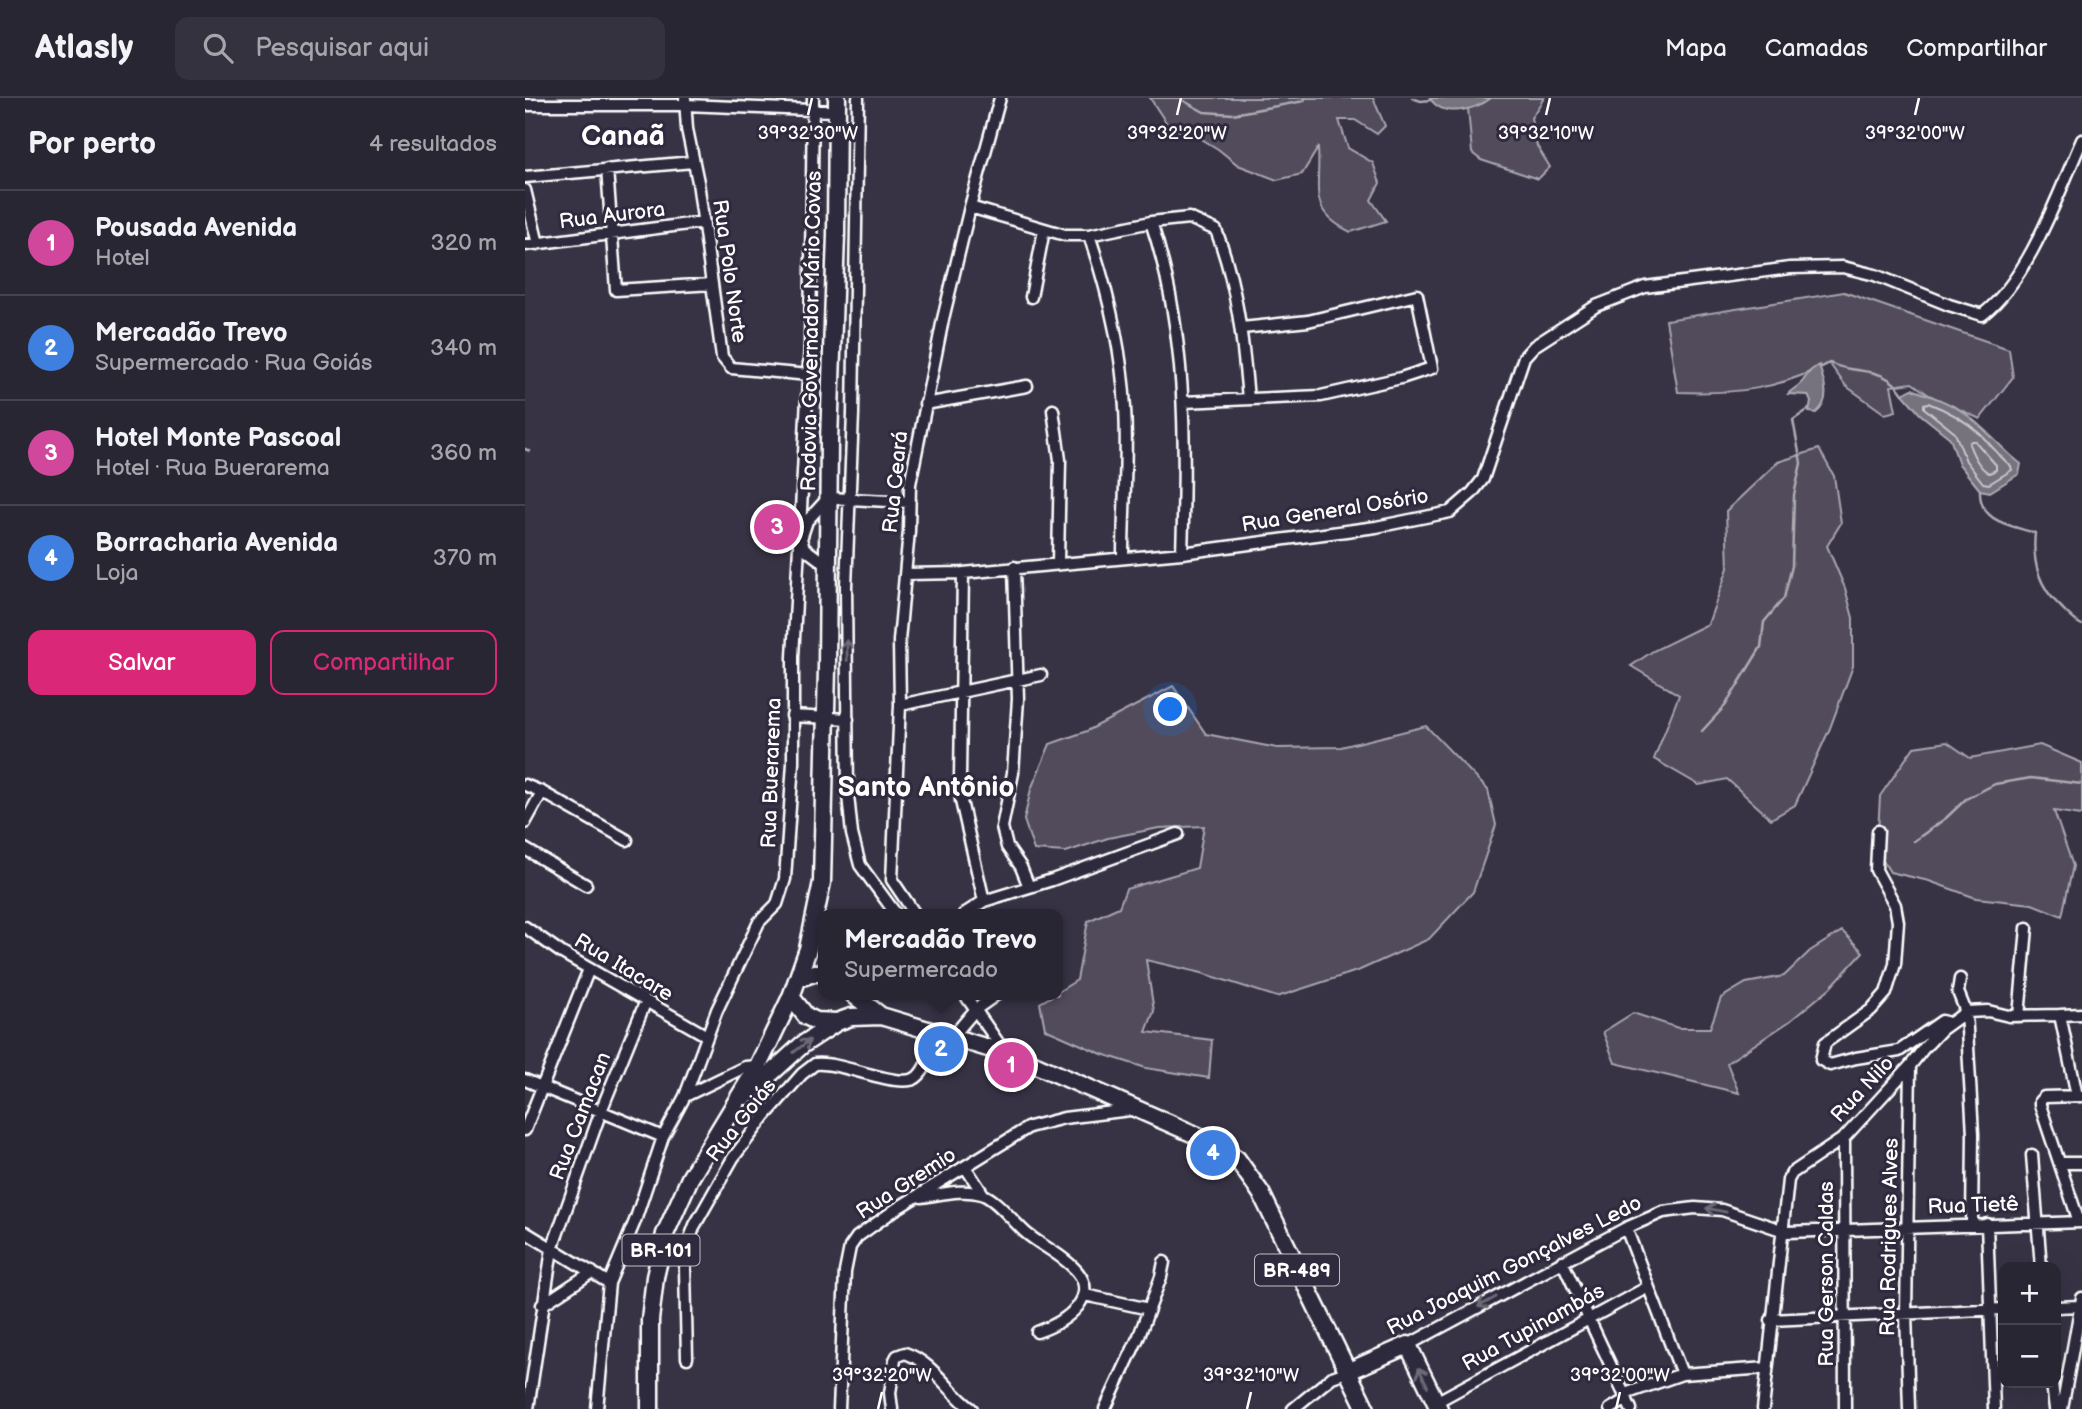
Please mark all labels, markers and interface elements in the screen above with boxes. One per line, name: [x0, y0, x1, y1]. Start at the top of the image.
search box: [175, 17, 665, 80]
text: Atlasly: [35, 28, 133, 68]
icon: search: [199, 29, 237, 67]
text: Pesquisar aqui: [255, 33, 429, 64]
text: Mapa: [1665, 34, 1727, 63]
text: Camadas: [1765, 34, 1868, 63]
text: Compartilhar: [1906, 34, 2047, 63]
district label: Canaã: [581, 120, 665, 153]
text: 39°32'30"W: [758, 123, 859, 144]
text: 39°32'20"W: [1127, 123, 1228, 144]
text: 39°32'10"W: [1498, 123, 1595, 144]
text: 39°32'00"W: [1865, 123, 1965, 144]
text: Por perto: [28, 126, 156, 162]
text: 4 resultados: [369, 130, 497, 158]
street label: Rodovia Governador Mário Covas: [796, 171, 827, 491]
street label: Rua Aurora: [558, 197, 667, 234]
street label: Rua Polo Norte: [707, 198, 752, 344]
text: Pousada Avenida: [95, 213, 297, 244]
text: 1: [46, 229, 56, 257]
text: 320 m: [431, 229, 497, 257]
text: Hotel: [95, 244, 150, 272]
text: Mercadão Trevo: [95, 318, 288, 349]
text: 2: [44, 334, 58, 362]
text: 340 m: [430, 334, 497, 362]
text: Supermercado · Rua Goiás: [95, 349, 373, 377]
text: Hotel Monte Pascoal: [95, 423, 341, 454]
street label: Rua Ceará: [878, 430, 913, 534]
text: 3: [44, 439, 58, 467]
text: 360 m: [430, 439, 497, 467]
text: Hotel · Rua Buerarema: [95, 454, 330, 482]
street label: Rua General Osório: [1240, 483, 1430, 538]
pin: 3: [754, 501, 800, 553]
text: Borracharia Avenida: [95, 528, 338, 559]
text: 4: [44, 544, 58, 572]
text: 370 m: [433, 544, 497, 572]
text: Loja: [95, 559, 139, 587]
button: Salvar: [28, 630, 256, 695]
button: Compartilhar: [270, 630, 497, 695]
one-way arrow: [840, 639, 854, 662]
your location: [1153, 692, 1187, 726]
street label: Rua Buerarema: [756, 697, 787, 849]
district label: Santo Antônio: [838, 771, 1014, 804]
popup: [818, 909, 1063, 1000]
text: Mercadão Trevo: [844, 925, 1037, 956]
street label: Rua Itacare: [570, 928, 678, 1007]
text: Supermercado: [844, 956, 998, 984]
pin: 2: [918, 1023, 964, 1075]
one-way arrow: [792, 1039, 810, 1054]
pin: 1: [988, 1039, 1034, 1091]
street label: Rua Camacan: [545, 1049, 616, 1184]
street label: Rua Nilo: [1825, 1051, 1899, 1128]
street label: Rua Goiás: [701, 1074, 782, 1167]
pin: 4: [1190, 1127, 1236, 1179]
street label: Rua Rodrigues Alves: [1875, 1138, 1904, 1336]
street label: Rua Gremio: [852, 1142, 961, 1225]
street label: Rua Gerson Caldas: [1814, 1181, 1839, 1367]
street label: Rua Joaquim Gonçalves Ledo: [1383, 1190, 1646, 1341]
street label: Rua Tietê: [1927, 1191, 2019, 1220]
one-way arrow: [1706, 1203, 1728, 1216]
road number: BR-101: [622, 1234, 699, 1266]
road number: BR-489: [1255, 1254, 1339, 1286]
map controls: [1998, 1262, 2061, 1388]
button: +: [1998, 1262, 2061, 1325]
street label: Rua Tupinambás: [1458, 1278, 1609, 1377]
one-way arrow: [1477, 1296, 1498, 1309]
button: −: [1998, 1325, 2061, 1388]
text: 39°32'20"W: [832, 1365, 933, 1386]
text: 39°32'10"W: [1203, 1365, 1300, 1386]
text: 39°32'00"W: [1570, 1365, 1670, 1386]
one-way arrow: [1416, 1367, 1430, 1388]

